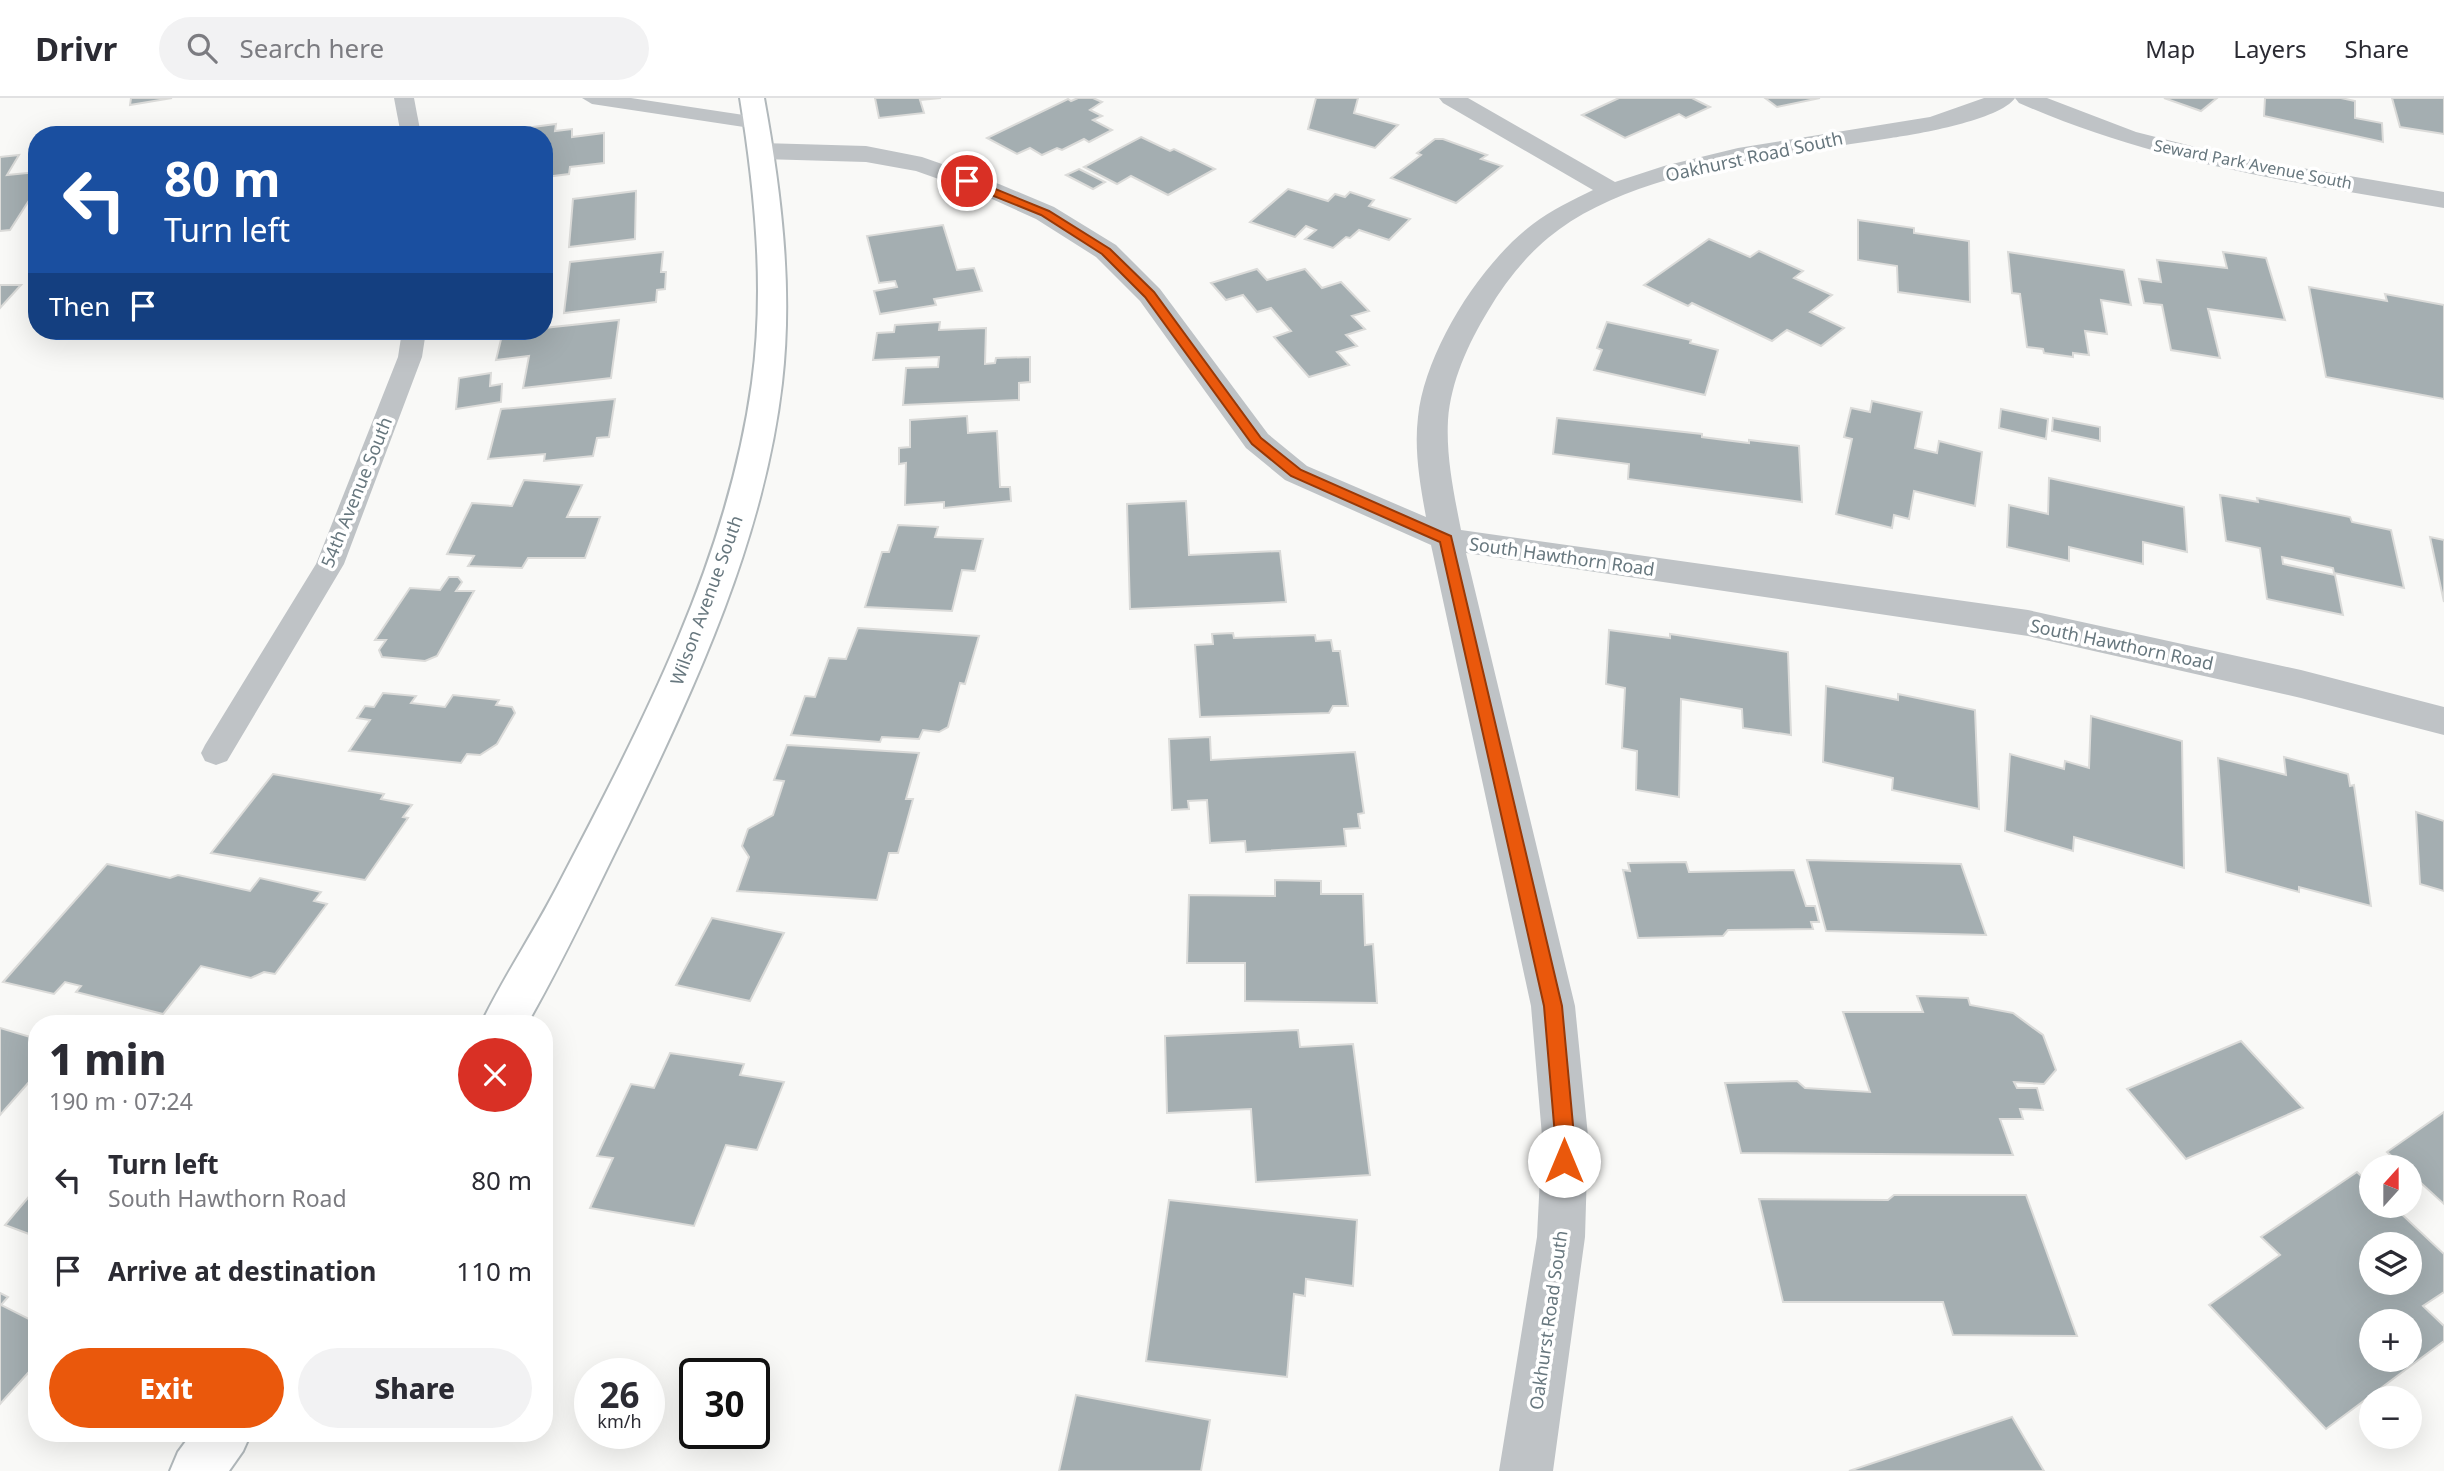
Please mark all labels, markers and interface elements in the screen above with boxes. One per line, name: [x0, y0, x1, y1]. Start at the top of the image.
search box: [159, 17, 649, 80]
text: Drivr: [35, 26, 117, 71]
icon: search: [183, 29, 221, 67]
text: Search here: [239, 30, 384, 66]
text: Map: [2145, 32, 2195, 65]
text: Layers: [2233, 32, 2307, 65]
text: Share: [2345, 32, 2409, 65]
street label: Oakhurst Road South: [1663, 125, 1845, 187]
street label: Seward Park Avenue South: [2152, 134, 2354, 194]
text: 80 m: [164, 145, 281, 211]
pin: [937, 151, 997, 211]
icon: left: [49, 154, 140, 245]
icon: arrive: [948, 162, 986, 200]
text: Turn left: [164, 208, 290, 251]
icon: arrive: [124, 287, 162, 325]
text: Then: [49, 288, 110, 324]
street label: 54th Avenue South: [315, 413, 397, 571]
street label: Wilson Avenue South: [664, 512, 748, 688]
street label: South Hawthorn Road: [1468, 531, 1656, 581]
street label: South Hawthorn Road: [2028, 613, 2216, 675]
text: 1 min: [49, 1030, 166, 1087]
button: close: [458, 1038, 532, 1112]
text: 190 m · 07:24: [49, 1085, 193, 1117]
position arrow: [1527, 1124, 1601, 1198]
text: Turn left: [108, 1146, 219, 1182]
north arrow: [2359, 1155, 2422, 1218]
map controls: [2359, 1155, 2422, 1449]
icon: left: [49, 1161, 87, 1199]
text: 80 m: [471, 1162, 532, 1198]
text: South Hawthorn Road: [108, 1182, 347, 1214]
street label: Oakhurst Road South: [1524, 1229, 1572, 1411]
button: layers: [2359, 1232, 2422, 1295]
icon: arrive: [49, 1252, 87, 1290]
text: Arrive at destination: [108, 1253, 377, 1289]
text: 110 m: [456, 1253, 532, 1289]
button: +: [2359, 1309, 2422, 1372]
button: Exit: [49, 1348, 284, 1428]
button: Share: [298, 1348, 532, 1428]
speed limit sign: 30: [679, 1358, 770, 1449]
text: 26: [599, 1371, 640, 1418]
button: −: [2359, 1386, 2422, 1449]
text: km/h: [597, 1409, 642, 1433]

